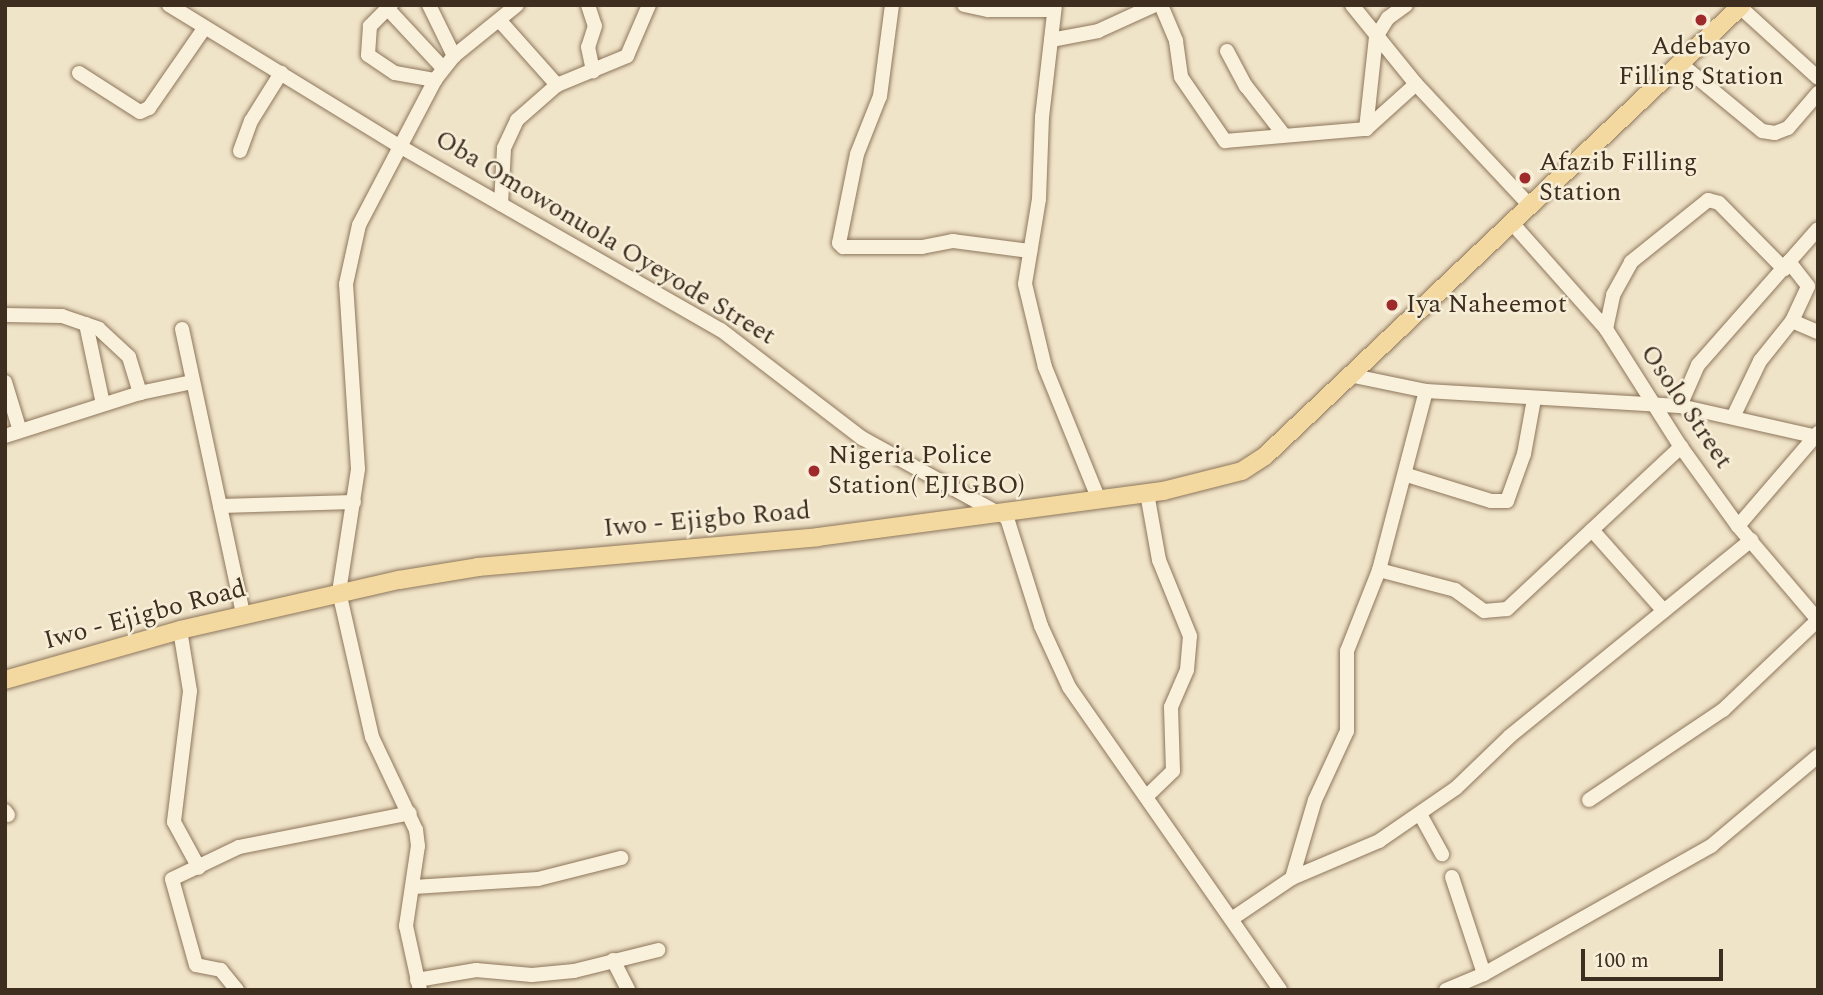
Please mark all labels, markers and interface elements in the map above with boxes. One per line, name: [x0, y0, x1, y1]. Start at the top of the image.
marker: Adebayo Filling Station: [1693, 12, 1709, 28]
place label: Adebayo Filling Station: [1618, 31, 1784, 92]
street label: Oba Omowonuola Oyeyode Street: [429, 124, 781, 352]
place label: Afazib Filling Station: [1539, 147, 1698, 208]
marker: Afazib Filling Station: [1517, 170, 1533, 186]
place label: Iya Naheemot: [1406, 289, 1567, 321]
marker: Iya Naheemot: [1384, 297, 1400, 313]
street label: Osolo Street: [1633, 339, 1739, 475]
place label: Nigeria Police Station( EJIGBO): [828, 440, 1025, 502]
marker: Nigeria Police Station( EJIGBO): [806, 463, 822, 479]
street label: Iwo - Ejigbo Road: [602, 495, 812, 545]
street label: Iwo - Ejigbo Road: [41, 573, 249, 657]
scale bar: [1585, 936, 1727, 980]
text: 100 m: [1594, 945, 1649, 977]

